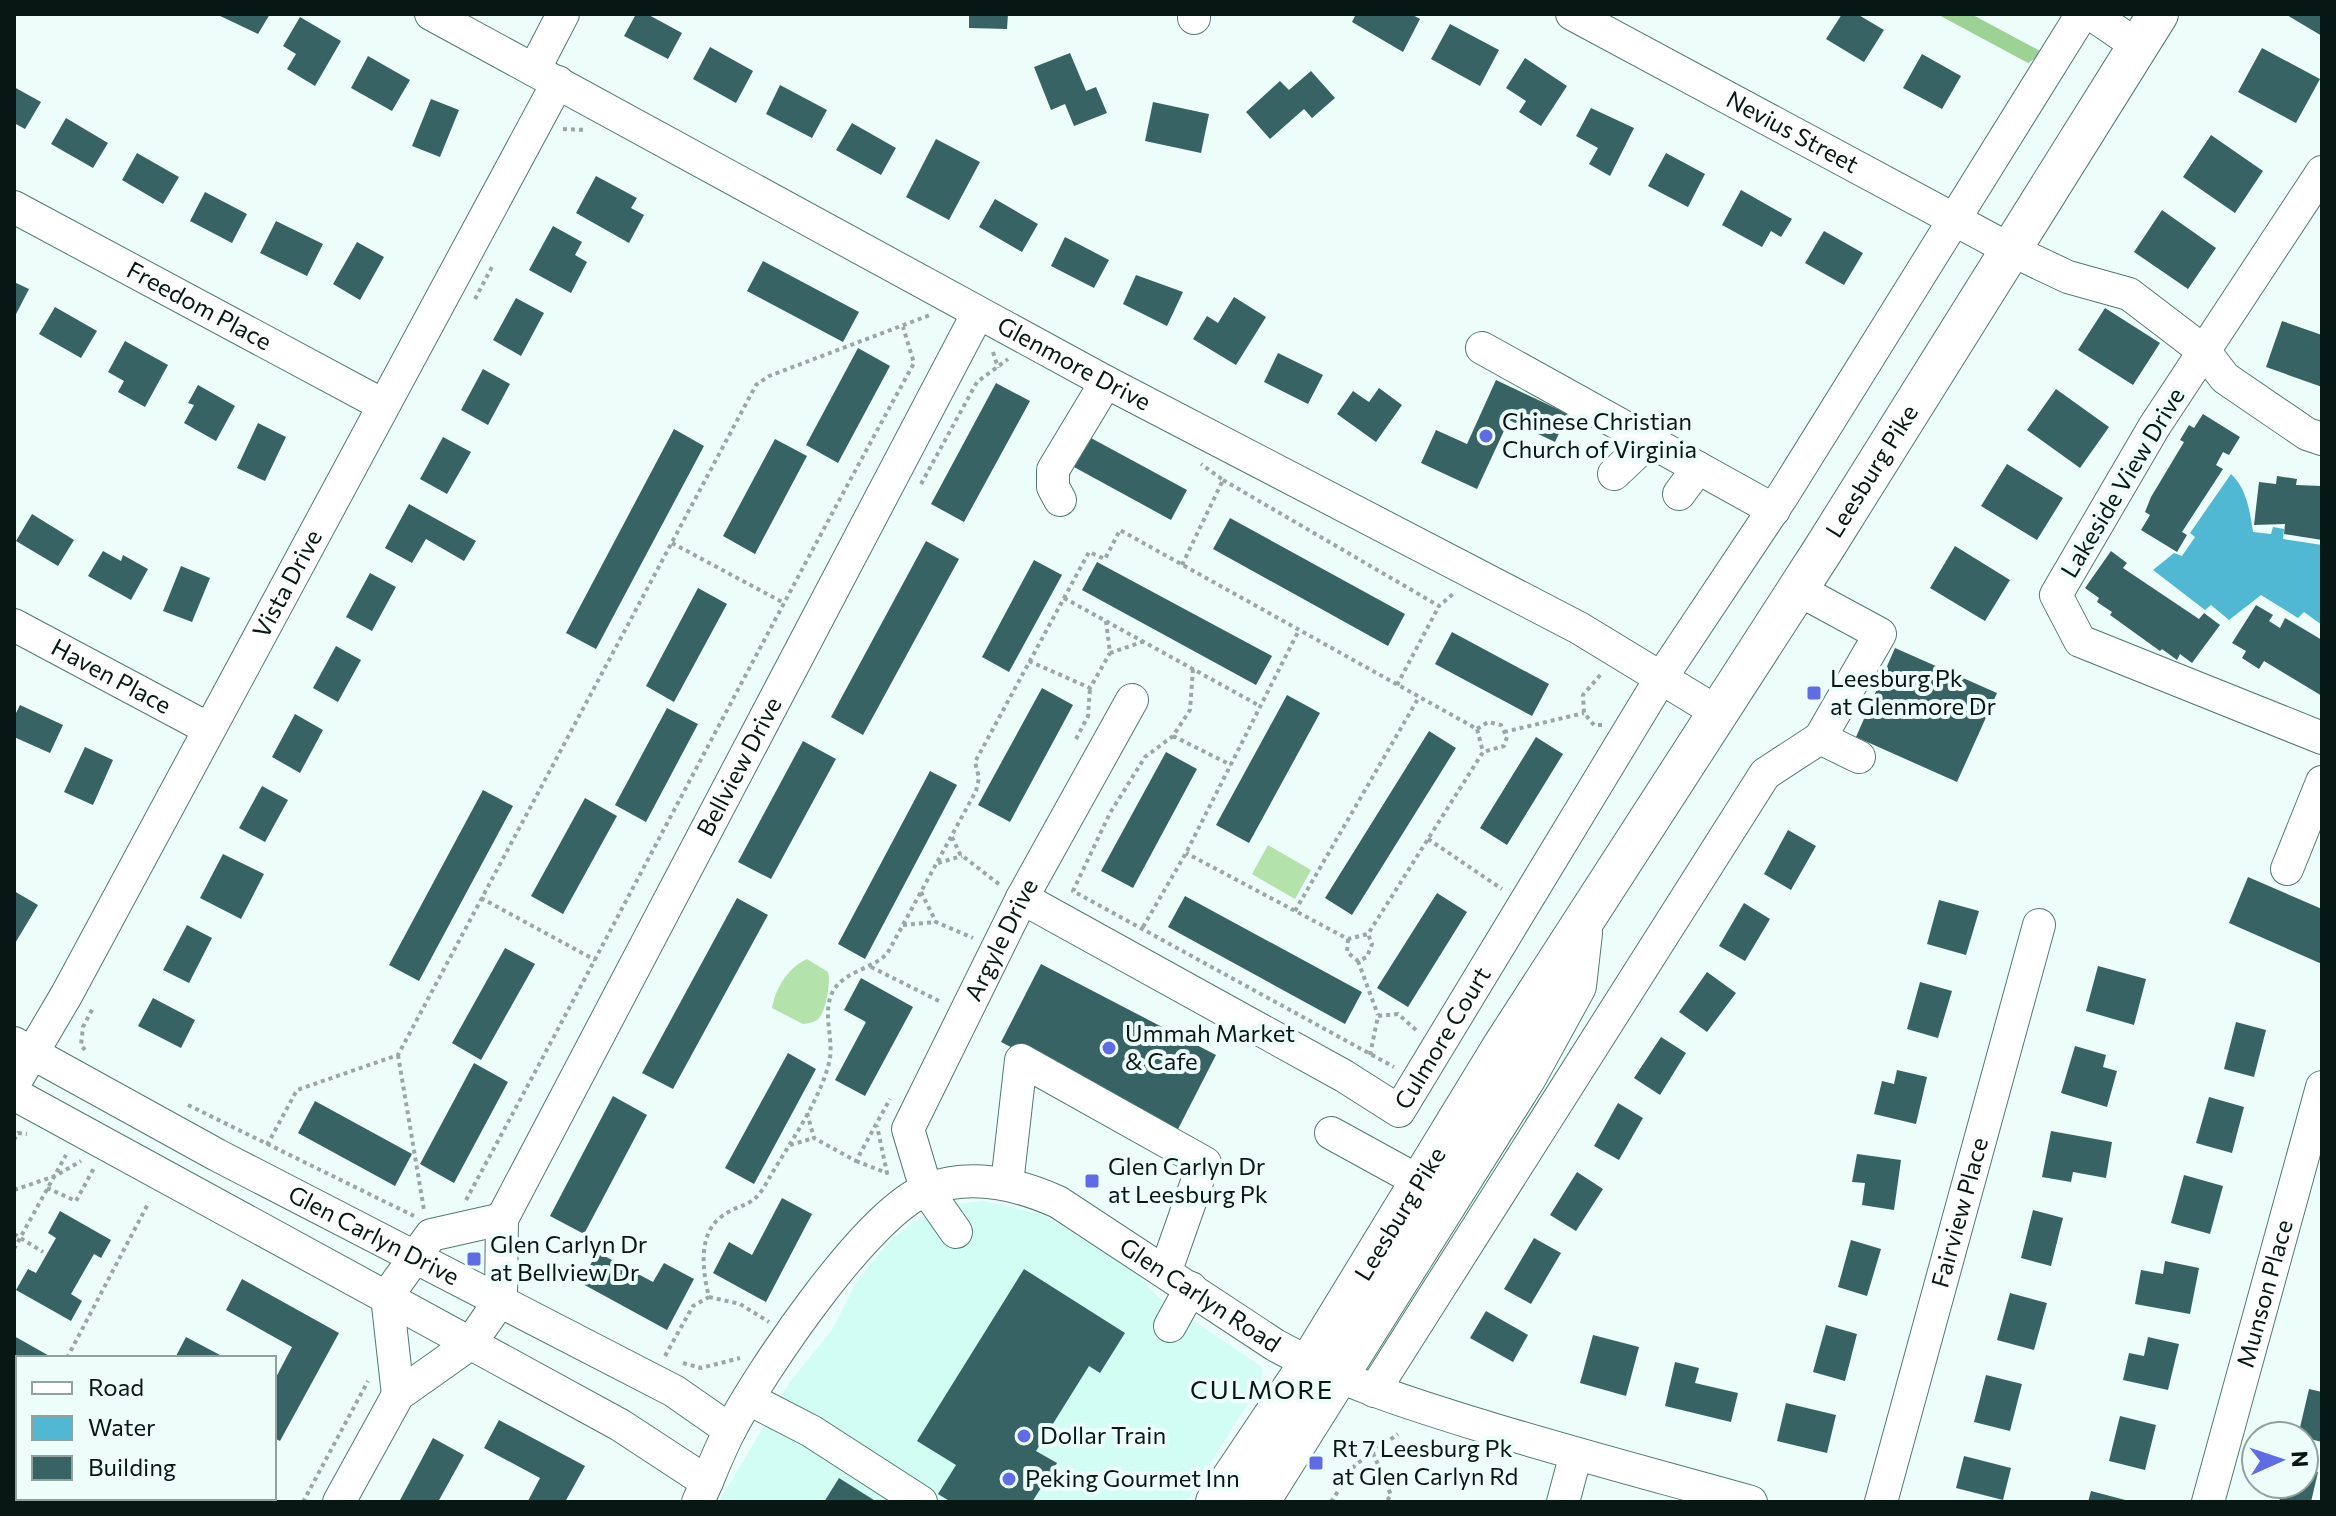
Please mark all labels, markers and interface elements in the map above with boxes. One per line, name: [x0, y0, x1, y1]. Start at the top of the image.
street label: Nevius Street: [1722, 84, 1864, 178]
street label: Freedom Place: [122, 254, 277, 356]
street label: Glenmore Drive: [993, 310, 1156, 416]
street label: Lakeside View Drive: [2054, 382, 2190, 582]
street label: Leesburg Pike: [1819, 399, 1923, 542]
place label: Chinese Christian Church of Virginia: [1502, 406, 1697, 463]
marker: Chinese Christian Church of Virginia: [1477, 427, 1495, 445]
street label: Vista Drive: [246, 524, 327, 642]
street label: Haven Place: [47, 632, 177, 719]
place label: Leesburg Pk at Glenmore Dr: [1830, 663, 1996, 720]
marker: Leesburg Pk at Glenmore Dr: [1805, 684, 1823, 702]
street label: Bellview Drive: [690, 691, 787, 841]
street label: Argyle Drive: [958, 873, 1043, 1005]
street label: Culmore Court: [1387, 961, 1496, 1114]
place label: Ummah Market & Cafe: [1125, 1018, 1295, 1075]
marker: Ummah Market & Cafe: [1100, 1039, 1118, 1057]
street label: Fairview Place: [1924, 1134, 1993, 1291]
street label: Leesburg Pike: [1347, 1141, 1451, 1285]
place label: Glen Carlyn Dr at Leesburg Pk: [1108, 1151, 1268, 1208]
marker: Glen Carlyn Dr at Leesburg Pk: [1083, 1172, 1101, 1190]
street label: Glen Carlyn Drive: [284, 1178, 465, 1291]
street label: Munson Place: [2230, 1216, 2298, 1370]
place label: Glen Carlyn Dr at Bellview Dr: [490, 1229, 648, 1286]
street label: Glen Carlyn Road: [1115, 1231, 1286, 1358]
marker: Glen Carlyn Dr at Bellview Dr: [465, 1250, 483, 1268]
legend: [16, 1356, 276, 1500]
text: Road: [88, 1372, 144, 1401]
district label: CULMORE: [1190, 1373, 1334, 1404]
text: Water: [88, 1412, 156, 1441]
place label: Dollar Train: [1040, 1420, 1166, 1449]
north arrow: [2240, 1420, 2320, 1500]
marker: Dollar Train: [1015, 1427, 1033, 1445]
place label: Rt 7 Leesburg Pk at Glen Carlyn Rd: [1332, 1433, 1518, 1490]
text: N: [2287, 1450, 2314, 1468]
text: Building: [88, 1452, 176, 1481]
marker: Rt 7 Leesburg Pk at Glen Carlyn Rd: [1307, 1454, 1325, 1472]
place label: Peking Gourmet Inn: [1025, 1463, 1240, 1492]
marker: Peking Gourmet Inn: [1000, 1470, 1018, 1488]

